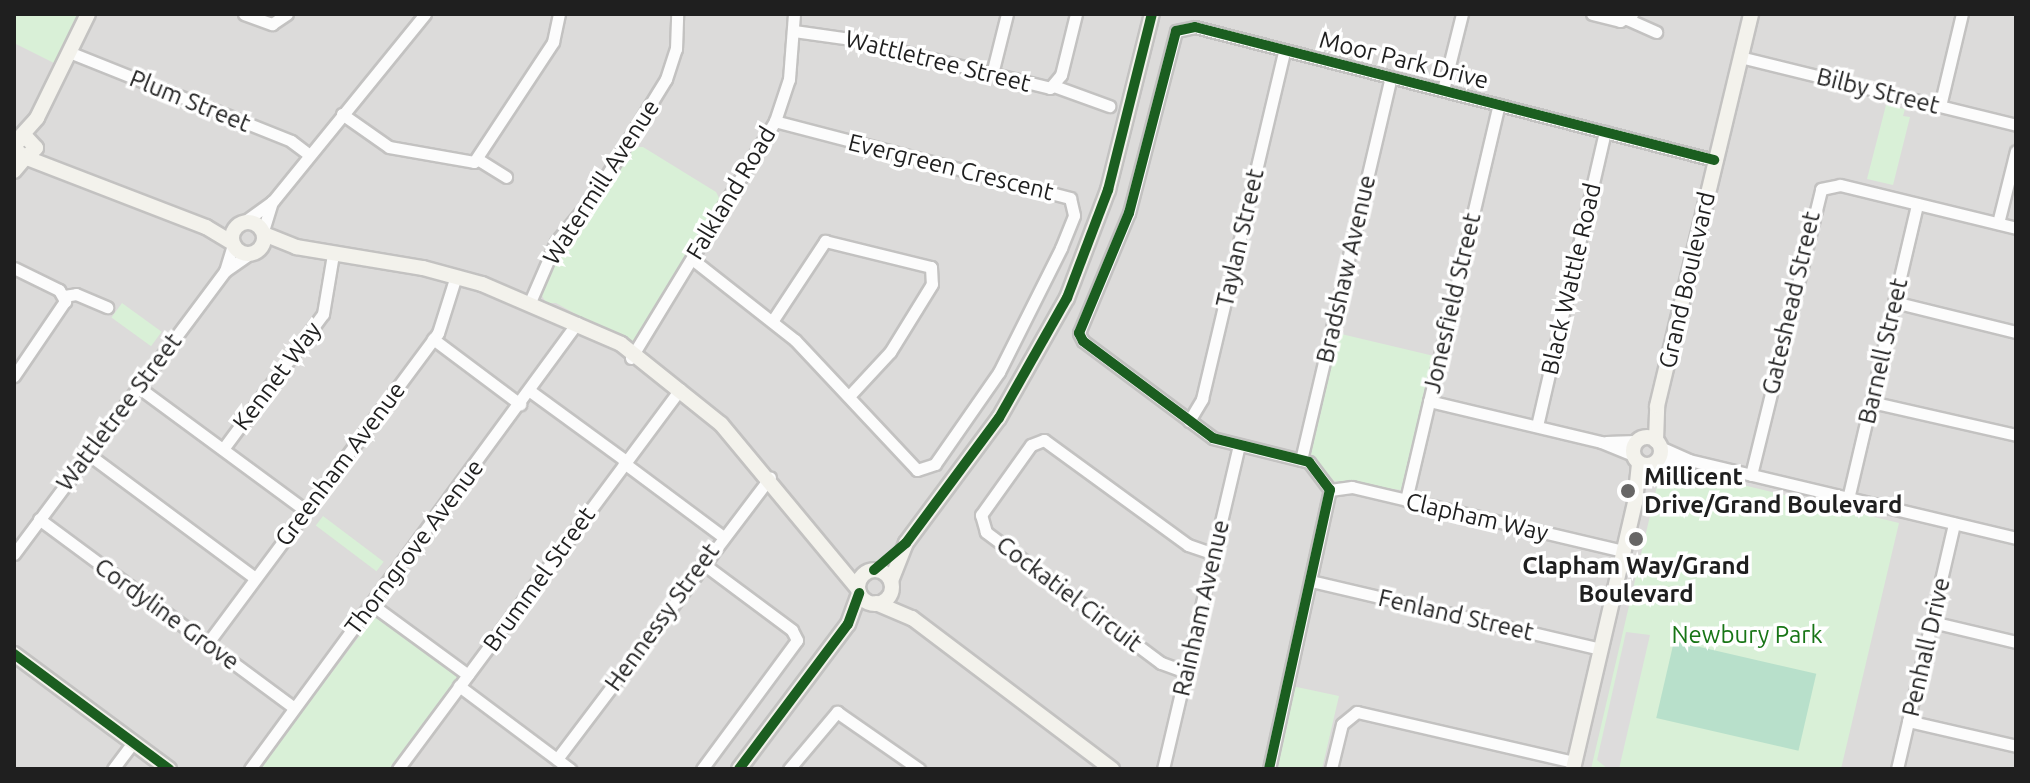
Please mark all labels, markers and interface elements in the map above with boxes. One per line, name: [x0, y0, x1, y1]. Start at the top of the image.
street label: Wattletree Street: [842, 24, 1034, 98]
street label: Moor Park Drive: [1316, 25, 1492, 95]
street label: Bilby Street: [1814, 62, 1942, 120]
street label: Plum Street: [125, 64, 255, 138]
street label: Watermill Avenue: [537, 94, 665, 270]
street label: Falkland Road: [680, 121, 782, 265]
street label: Evergreen Crescent: [845, 128, 1057, 206]
street label: Taylan Street: [1210, 166, 1270, 310]
street label: Bradshaw Avenue: [1310, 172, 1382, 366]
street label: Black Wattle Road: [1535, 180, 1607, 378]
street label: Grand Boulevard: [1653, 189, 1721, 371]
street label: Gateshead Street: [1756, 209, 1826, 397]
street label: Jonesfield Street: [1417, 210, 1487, 396]
street label: Barnell Street: [1852, 275, 1914, 427]
street label: Kennet Way: [227, 316, 327, 436]
street label: Wattletree Street: [50, 327, 188, 497]
street label: Greenham Avenue: [269, 376, 411, 552]
street label: Thorngrove Avenue: [339, 454, 489, 640]
place label: Millicent Drive/Grand Boulevard: [1644, 463, 1902, 519]
marker: Millicent Drive/Grand Boulevard: [1619, 482, 1637, 500]
street label: Clapham Way: [1403, 487, 1551, 547]
street label: Brummel Street: [477, 501, 601, 657]
street label: Rainham Avenue: [1167, 517, 1235, 699]
street label: Cockatiel Circuit: [991, 530, 1147, 658]
marker: Clapham Way/Grand Boulevard: [1627, 530, 1645, 548]
street label: Hennessy Street: [599, 538, 725, 696]
street label: Cordyline Grove: [89, 552, 245, 676]
place label: Clapham Way/Grand Boulevard: [1522, 552, 1750, 608]
street label: Penhall Drive: [1896, 575, 1956, 719]
street label: Fenland Street: [1376, 583, 1536, 647]
park label: Newbury Park: [1671, 621, 1823, 649]

